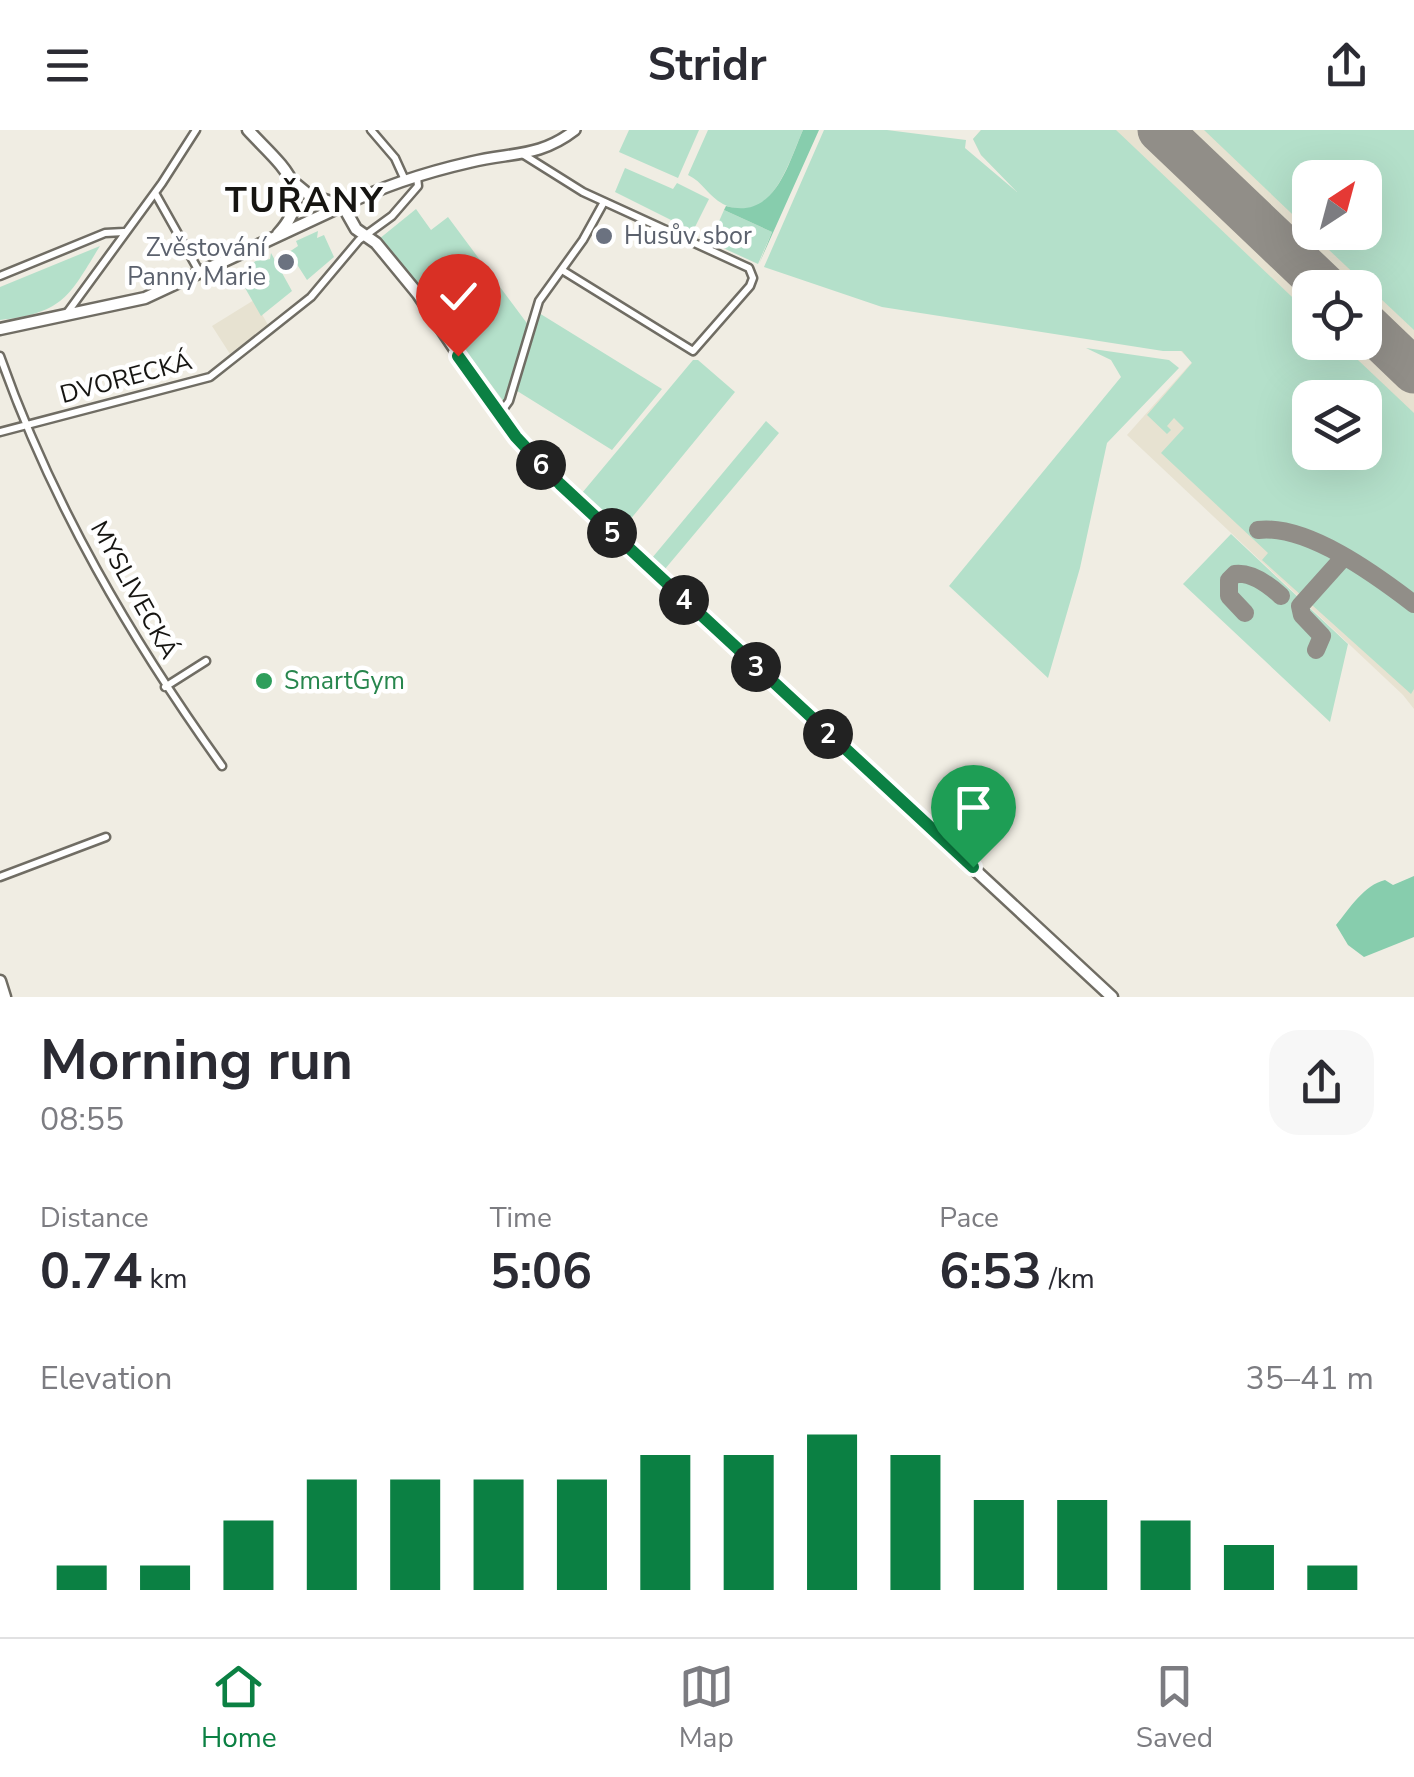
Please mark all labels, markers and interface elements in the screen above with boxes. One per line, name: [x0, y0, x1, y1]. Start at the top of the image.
text: Stridr: [647, 35, 767, 96]
icon: menu: [40, 38, 95, 93]
icon: share: [1319, 38, 1374, 93]
north arrow: [1292, 160, 1382, 250]
map controls: [1292, 160, 1382, 470]
district label: TUŘANY: [225, 177, 385, 224]
place label: Husův sbor: [624, 219, 752, 253]
marker: Husův sbor: [593, 225, 615, 247]
place label: Zvěstování Panny Marie: [127, 231, 267, 294]
marker: Zvěstování Panny Marie: [275, 251, 297, 273]
pin: [416, 254, 501, 357]
icon: check: [431, 269, 486, 324]
button: locate: [1292, 270, 1382, 360]
street label: DVORECKÁ: [56, 344, 196, 412]
button: layers: [1292, 380, 1382, 470]
pin: 6: [516, 440, 566, 490]
text: 6: [533, 446, 549, 484]
pin: 5: [587, 508, 637, 558]
text: 5: [604, 514, 620, 552]
street label: MYSLIVECKÁ: [82, 515, 186, 665]
pin: 4: [659, 575, 709, 625]
text: 4: [676, 581, 692, 619]
pin: 3: [731, 642, 781, 692]
text: 3: [748, 648, 764, 686]
place label: SmartGym: [284, 664, 405, 698]
marker: SmartGym: [253, 670, 275, 692]
pin: 2: [803, 709, 853, 759]
text: 2: [820, 715, 836, 753]
pin: [931, 765, 1016, 868]
icon: arrive: [946, 780, 1001, 835]
text: Morning run: [40, 1023, 353, 1098]
button: share: [1269, 1030, 1374, 1135]
text: 08:55: [40, 1098, 124, 1141]
text: Distance: [40, 1199, 149, 1237]
text: Time: [490, 1199, 552, 1237]
text: Pace: [939, 1199, 999, 1237]
text: 0.74: [40, 1237, 142, 1306]
text: 5:06: [490, 1237, 592, 1306]
text: 6:53: [939, 1237, 1042, 1306]
text: km: [142, 1260, 188, 1298]
text: /km: [1042, 1260, 1095, 1298]
text: Elevation: [40, 1357, 173, 1400]
text: 35–41 m: [1246, 1357, 1374, 1400]
tab: Home: [201, 1659, 277, 1757]
tab: Map: [679, 1659, 734, 1757]
tab: Saved: [1136, 1659, 1213, 1757]

